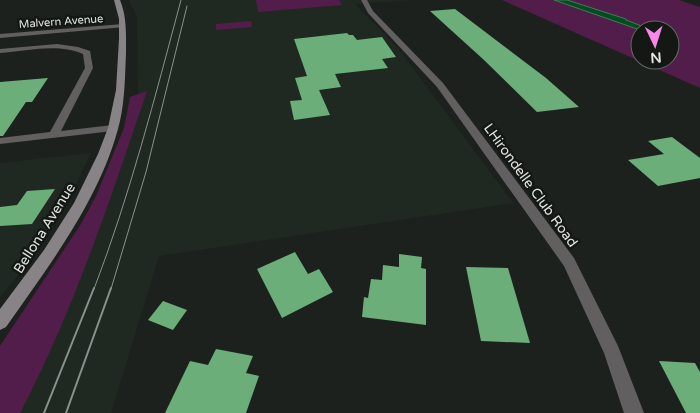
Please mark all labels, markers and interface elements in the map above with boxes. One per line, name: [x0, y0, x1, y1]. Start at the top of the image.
street label: Malvern Avenue: [18, 12, 104, 31]
north arrow: [630, 20, 680, 70]
text: N: [650, 49, 662, 66]
street label: LHirondelle Club Road: [480, 120, 581, 251]
street label: Bellona Avenue: [10, 180, 79, 277]

